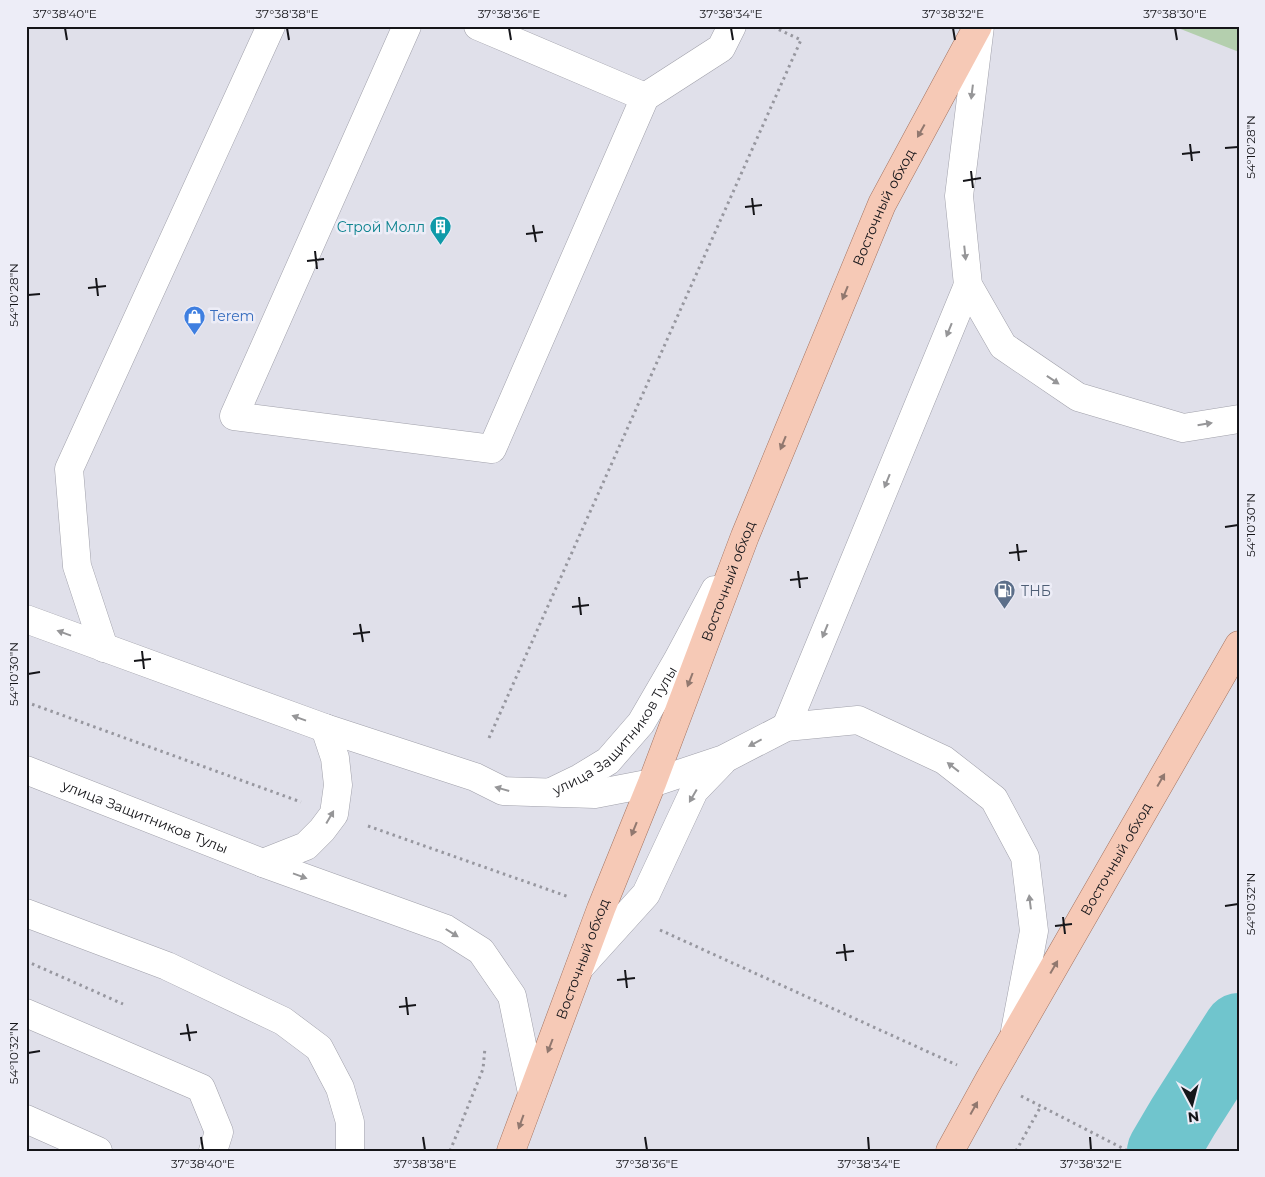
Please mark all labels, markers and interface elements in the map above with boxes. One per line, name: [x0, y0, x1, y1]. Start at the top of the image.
text: 37°38'40"E: [33, 6, 97, 21]
text: 37°38'38"E: [256, 6, 319, 21]
text: 37°38'36"E: [478, 6, 540, 21]
text: 37°38'34"E: [700, 6, 762, 21]
text: 37°38'32"E: [922, 6, 984, 21]
text: 37°38'30"E: [1143, 6, 1207, 21]
one-way arrow: [968, 84, 976, 100]
text: 54°10'28"N: [1243, 115, 1258, 179]
one-way arrow: [917, 124, 926, 137]
street label: Восточный обход: [849, 146, 919, 268]
building icon: Строй Молл: [429, 215, 453, 246]
place label: Строй Молл: [337, 218, 425, 236]
one-way arrow: [961, 246, 969, 262]
text: 54°10'28"N: [6, 263, 21, 327]
one-way arrow: [840, 286, 848, 300]
shop icon: Terem: [182, 304, 206, 335]
place label: Terem: [210, 307, 254, 325]
one-way arrow: [945, 323, 953, 337]
one-way arrow: [1046, 375, 1059, 385]
one-way arrow: [1198, 420, 1214, 428]
one-way arrow: [778, 436, 786, 450]
one-way arrow: [883, 473, 891, 488]
text: 54°10'30"N: [1243, 493, 1258, 557]
street label: Восточный обход: [697, 518, 759, 644]
fuel station icon: ТНБ: [993, 579, 1017, 610]
place label: ТНБ: [1021, 582, 1051, 600]
one-way arrow: [821, 624, 829, 638]
one-way arrow: [57, 628, 71, 636]
text: 54°10'30"N: [6, 642, 21, 706]
street label: улица Защитников Тулы: [549, 663, 681, 799]
one-way arrow: [686, 673, 694, 687]
one-way arrow: [291, 714, 306, 721]
one-way arrow: [748, 739, 762, 747]
one-way arrow: [947, 762, 960, 773]
one-way arrow: [1157, 773, 1165, 788]
street label: улица Защитников Тулы: [59, 776, 231, 857]
one-way arrow: [494, 784, 509, 792]
one-way arrow: [688, 789, 697, 802]
street label: Восточный обход: [1076, 799, 1156, 919]
one-way arrow: [326, 810, 334, 825]
one-way arrow: [629, 821, 637, 836]
one-way arrow: [293, 872, 308, 880]
text: 54°10'32"N: [1243, 873, 1258, 935]
one-way arrow: [1026, 893, 1034, 909]
street label: Восточный обход: [552, 896, 613, 1022]
one-way arrow: [446, 928, 459, 937]
one-way arrow: [1050, 959, 1058, 974]
text: 54°10'32"N: [6, 1022, 21, 1084]
one-way arrow: [546, 1038, 553, 1053]
north arrow: [1168, 1080, 1218, 1130]
one-way arrow: [969, 1101, 978, 1115]
text: N: [1187, 1107, 1200, 1127]
one-way arrow: [517, 1115, 525, 1130]
text: 37°38'40"E: [171, 1156, 235, 1171]
text: 37°38'38"E: [394, 1156, 457, 1171]
text: 37°38'36"E: [616, 1156, 678, 1171]
text: 37°38'34"E: [838, 1156, 900, 1171]
text: 37°38'32"E: [1060, 1156, 1122, 1171]

